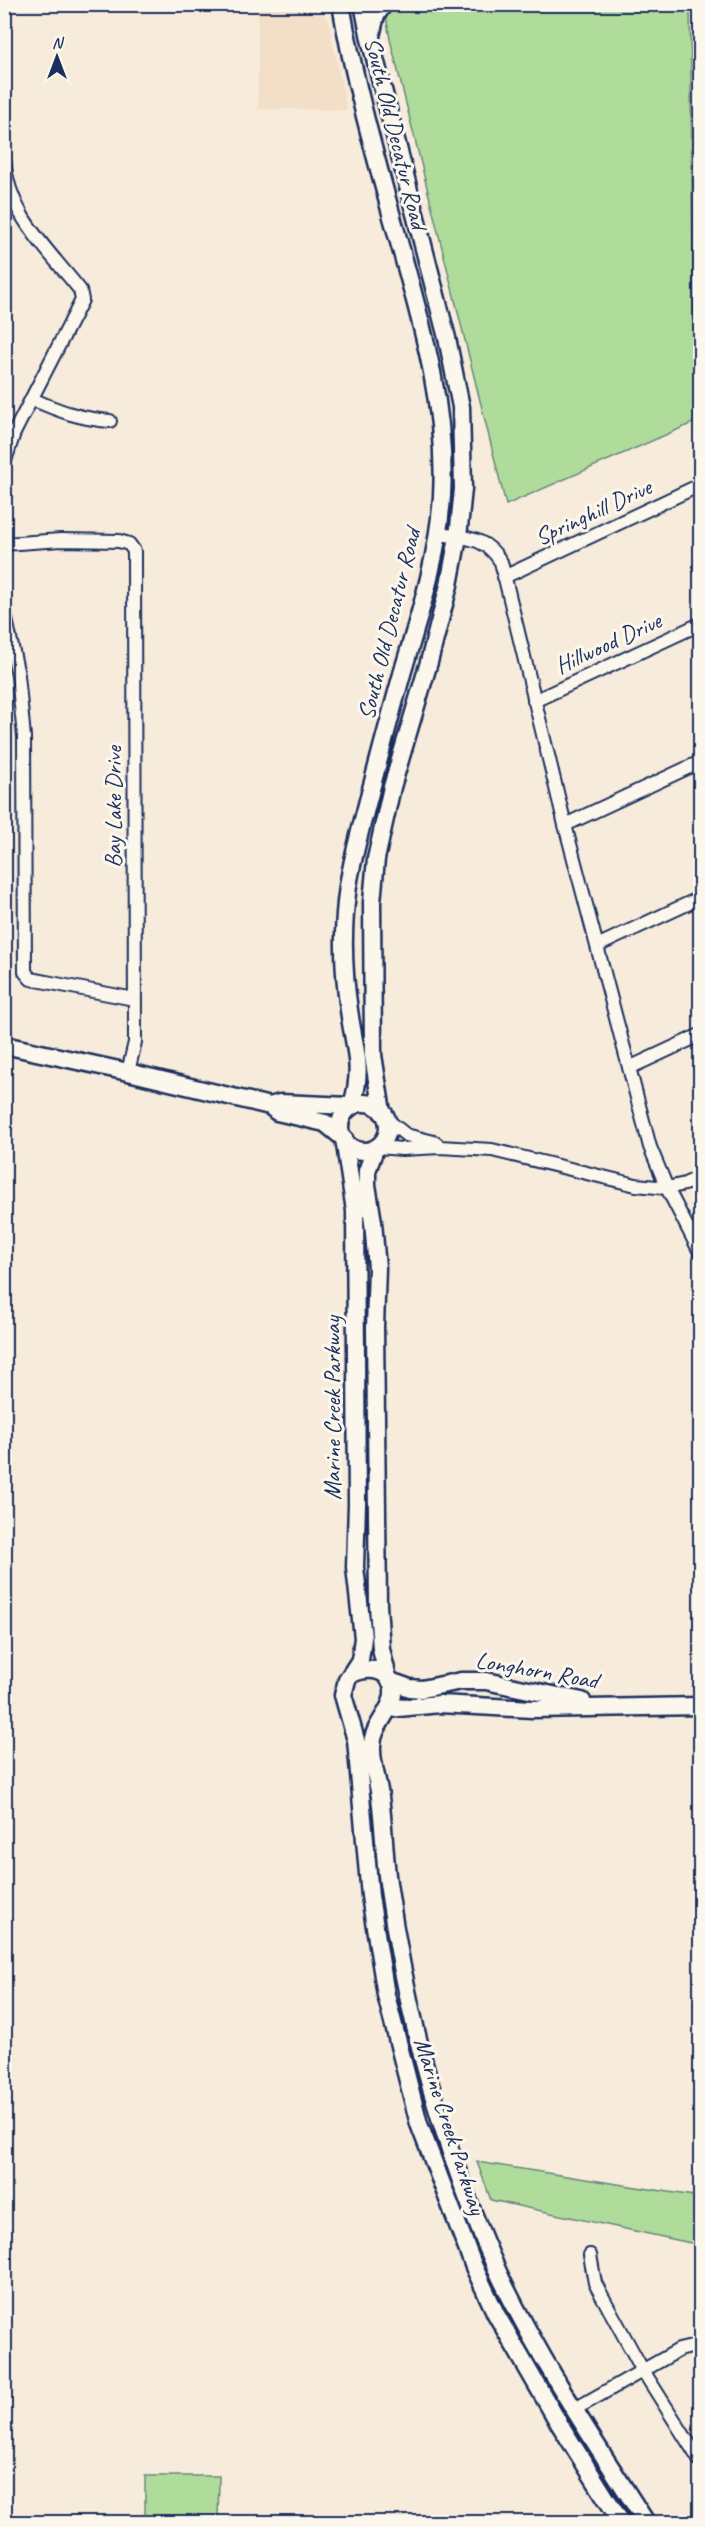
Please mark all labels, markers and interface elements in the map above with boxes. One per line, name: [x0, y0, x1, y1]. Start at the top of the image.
north arrow: [27, 27, 87, 87]
text: N: [52, 33, 65, 53]
street label: South Old Decatur Road: [358, 34, 435, 235]
street label: Springhill Drive: [530, 471, 658, 552]
street label: South Old Decatur Road: [351, 522, 428, 723]
street label: Hillwood Drive: [550, 604, 668, 681]
street label: Bay Lake Drive: [98, 744, 128, 868]
street label: Marine Creek Parkway: [317, 1314, 347, 1500]
street label: Longhorn Road: [473, 1644, 604, 1696]
street label: Marine Creek Parkway: [407, 2034, 493, 2220]

